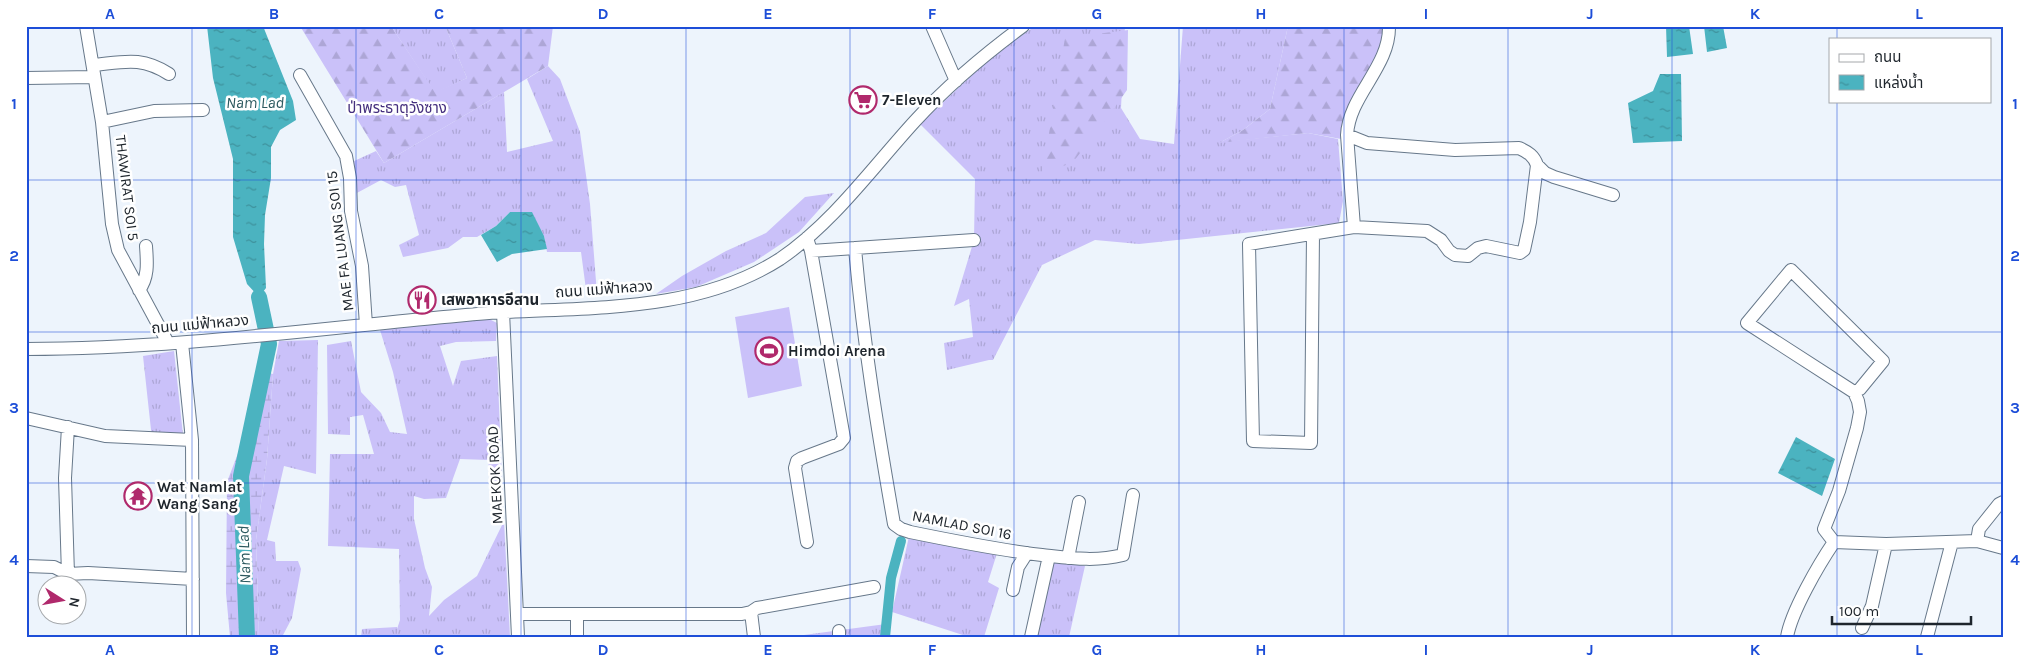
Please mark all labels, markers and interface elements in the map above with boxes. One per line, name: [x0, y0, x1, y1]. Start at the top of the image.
text: A: [105, 4, 115, 23]
text: B: [269, 4, 279, 23]
text: C: [434, 4, 444, 23]
text: D: [598, 4, 609, 23]
text: E: [763, 4, 773, 23]
text: F: [928, 4, 937, 23]
text: G: [1092, 4, 1102, 23]
text: H: [1255, 4, 1267, 23]
text: I: [1424, 4, 1428, 23]
text: J: [1586, 4, 1594, 23]
text: K: [1750, 4, 1761, 23]
text: L: [1915, 4, 1923, 23]
legend: [1829, 38, 1992, 102]
text: ถนน: [1874, 48, 1901, 66]
text: แหล่งน้ำ: [1874, 72, 1923, 92]
supermarket icon: 7-Eleven: [848, 85, 878, 115]
place label: 7-Eleven: [882, 91, 941, 109]
water label: Nam Lad: [226, 93, 285, 112]
text: 1: [11, 94, 17, 113]
text: 1: [2012, 94, 2018, 113]
park label: ป่าพระธาตุวังซาง: [347, 99, 447, 117]
street label: THAWIRAT SOI 5: [112, 134, 142, 242]
street label: MAE FA LUANG SOI 15: [322, 170, 358, 312]
text: 2: [9, 246, 19, 265]
text: 2: [2010, 246, 2020, 265]
street label: ถนน แม่ฟ้าหลวง: [555, 277, 653, 301]
restaurant icon: เสพอาหารอีสาน: [407, 285, 437, 315]
place label: เสพอาหารอีสาน: [441, 291, 539, 309]
street label: ถนน แม่ฟ้าหลวง: [150, 311, 250, 337]
sports icon: Himdoi Arena: [754, 336, 784, 366]
place label: Himdoi Arena: [788, 342, 886, 360]
text: 3: [9, 398, 19, 417]
text: 3: [2010, 398, 2020, 417]
street label: MAEKOK ROAD: [483, 425, 507, 525]
place label: Wat Namlat Wang Sang: [157, 478, 242, 513]
temple icon: Wat Namlat Wang Sang: [123, 481, 153, 511]
street label: NAMLAD SOI 16: [911, 507, 1013, 543]
water label: Nam Lad: [233, 525, 255, 584]
text: 4: [9, 550, 19, 569]
text: 4: [2010, 550, 2020, 569]
north arrow: [38, 576, 88, 626]
scale bar: [1832, 593, 1970, 625]
text: N: [65, 596, 84, 609]
text: 100 m: [1839, 602, 1879, 620]
text: A: [105, 640, 115, 659]
text: B: [269, 640, 279, 659]
text: C: [434, 640, 444, 659]
text: D: [598, 640, 609, 659]
text: E: [763, 640, 773, 659]
text: F: [928, 640, 937, 659]
text: G: [1092, 640, 1102, 659]
text: H: [1255, 640, 1267, 659]
text: I: [1424, 640, 1428, 659]
text: J: [1586, 640, 1594, 659]
text: K: [1750, 640, 1761, 659]
text: L: [1915, 640, 1923, 659]

